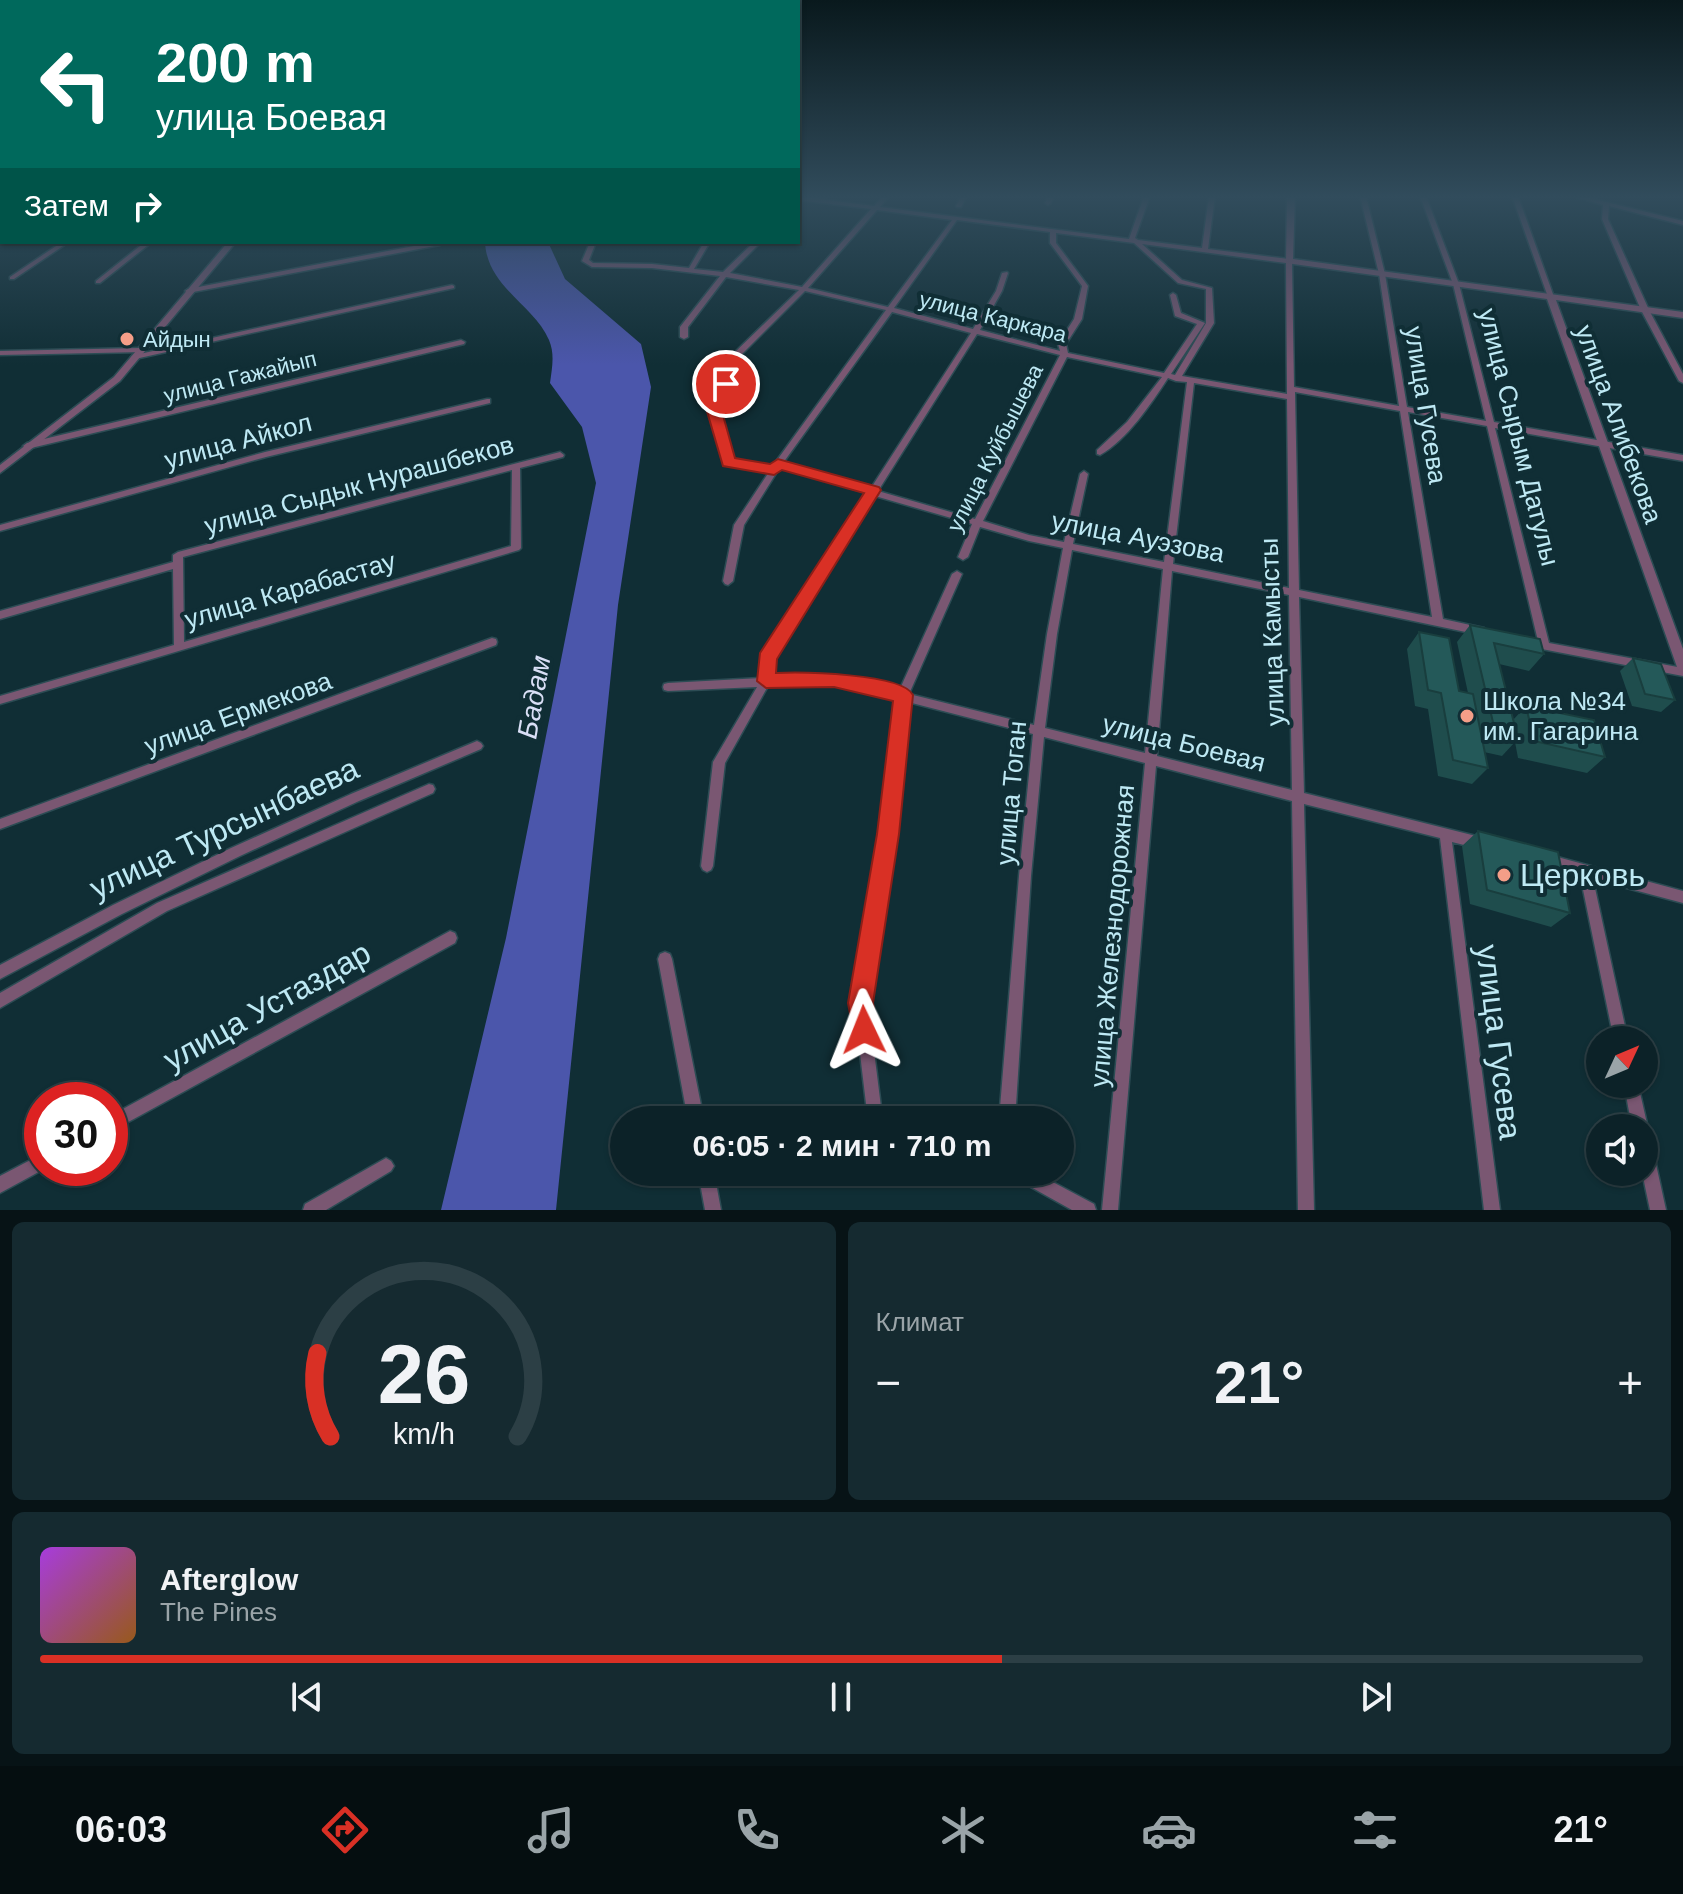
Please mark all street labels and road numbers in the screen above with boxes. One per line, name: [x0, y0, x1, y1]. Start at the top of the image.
street label: улица Каркара: [917, 287, 1070, 348]
street label: улица Сырым Датулы: [1472, 305, 1566, 569]
street label: улица Алибекова: [1569, 321, 1669, 528]
street label: улица Гусева: [1399, 324, 1453, 486]
street label: улица Гажайып: [161, 346, 319, 408]
street label: улица Куйбышева: [942, 359, 1048, 536]
street label: улица Айкол: [161, 407, 315, 475]
street label: улица Сыдык Нурашбеков: [201, 429, 517, 541]
street label: улица Ауэзова: [1049, 506, 1228, 569]
street label: улица Камысты: [1254, 537, 1290, 727]
street label: улица Карабастау: [181, 546, 399, 634]
street label: улица Ермекова: [140, 665, 336, 761]
street label: улица Боевая: [1099, 708, 1269, 778]
street label: улица Тоган: [990, 720, 1032, 866]
street label: улица Турсынбаева: [84, 750, 364, 906]
street label: улица Железнодорожная: [1084, 783, 1140, 1089]
street label: улица Устаздар: [157, 934, 377, 1078]
street label: улица Гусева: [1469, 943, 1529, 1142]

